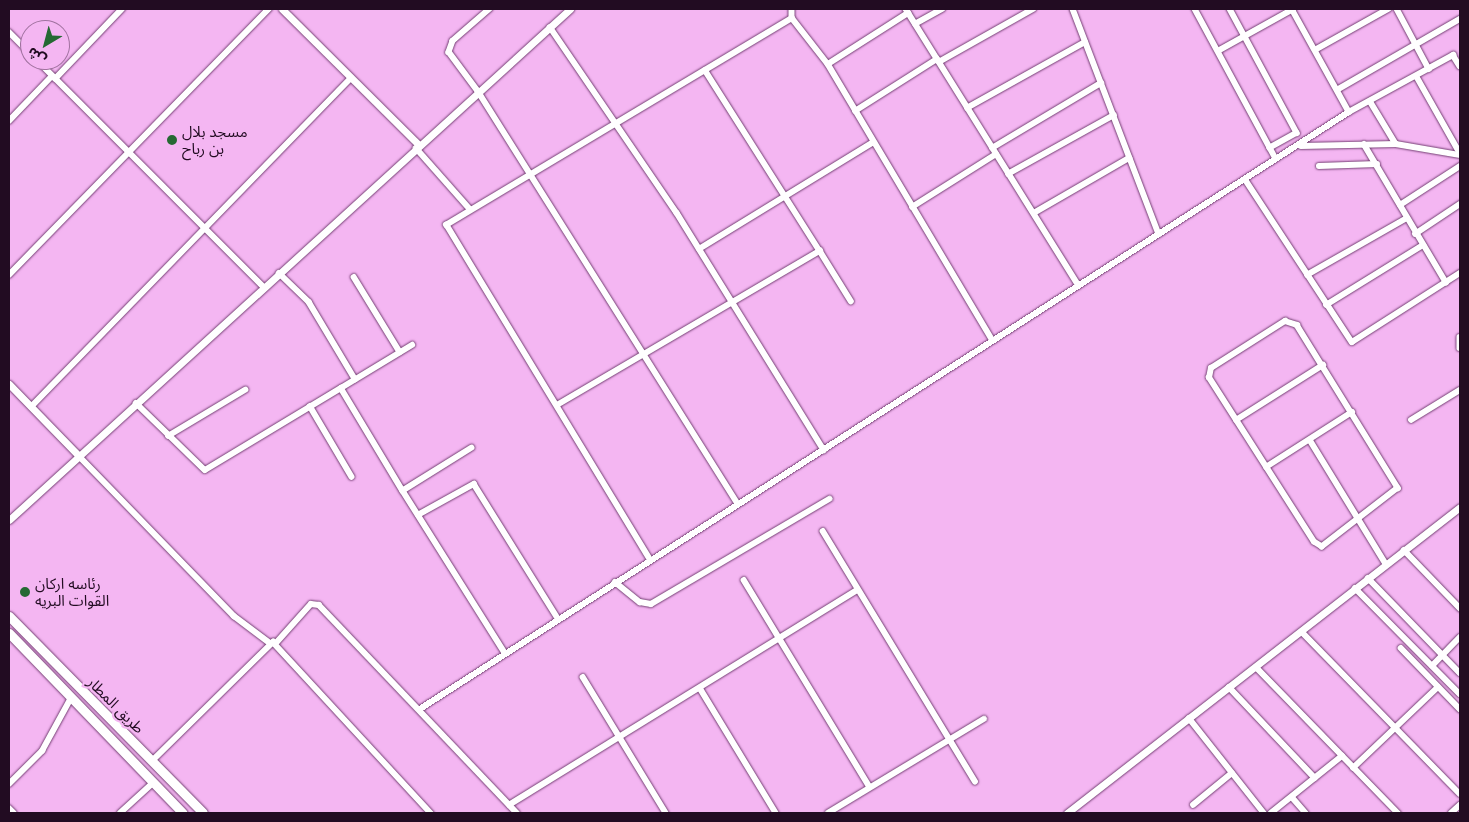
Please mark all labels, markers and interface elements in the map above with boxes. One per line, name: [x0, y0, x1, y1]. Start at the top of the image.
north arrow: [20, 20, 70, 70]
text: ش: [23, 43, 50, 70]
place label: مسجد بلال بن رباح: [182, 122, 248, 157]
marker: مسجد بلال بن رباح: [166, 134, 178, 146]
place label: رئاسه اركان القوات البريه: [35, 574, 109, 609]
marker: رئاسه اركان القوات البريه: [19, 586, 31, 598]
street label: طريق المطار: [84, 673, 148, 737]

